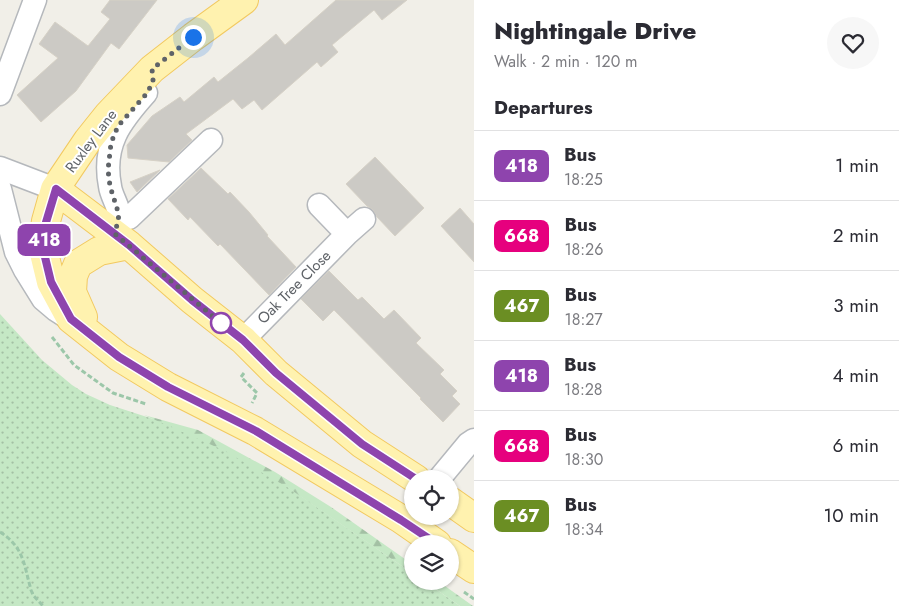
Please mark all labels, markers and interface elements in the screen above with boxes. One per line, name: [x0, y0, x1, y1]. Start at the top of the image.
text: Nightingale Drive: [494, 13, 697, 48]
button: heart: [827, 17, 879, 69]
your location: [181, 25, 206, 50]
text: Walk · 2 min · 120 m: [494, 50, 638, 73]
text: Departures: [494, 94, 593, 121]
street label: Ruxley Lane: [60, 105, 122, 177]
text: Bus: [564, 141, 596, 168]
text: 1 min: [835, 152, 879, 179]
text: 418: [505, 153, 538, 179]
text: 18:25: [564, 168, 603, 191]
text: Bus: [564, 211, 597, 238]
text: 2 min: [833, 222, 879, 249]
text: 668: [504, 223, 539, 249]
line badge: 418: [15, 224, 73, 256]
text: 418: [27, 227, 61, 253]
text: 18:26: [564, 238, 603, 261]
street label: Oak Tree Close: [252, 245, 336, 329]
text: Bus: [564, 281, 597, 308]
text: 3 min: [833, 292, 879, 319]
text: 467: [504, 293, 539, 319]
text: 18:27: [564, 308, 603, 331]
unlabelled marker: [210, 312, 232, 334]
text: Bus: [564, 351, 596, 378]
text: 4 min: [832, 362, 879, 389]
text: 418: [505, 363, 538, 389]
text: 18:28: [564, 378, 603, 401]
text: Bus: [564, 421, 597, 448]
text: 6 min: [833, 432, 879, 459]
text: 668: [504, 433, 539, 459]
text: 18:30: [564, 448, 603, 471]
map controls: [404, 470, 459, 590]
button: locate: [404, 470, 459, 525]
text: Bus: [564, 491, 597, 518]
text: 10 min: [824, 502, 879, 529]
text: 467: [504, 503, 539, 529]
text: 18:34: [564, 518, 603, 541]
button: layers: [404, 535, 459, 590]

